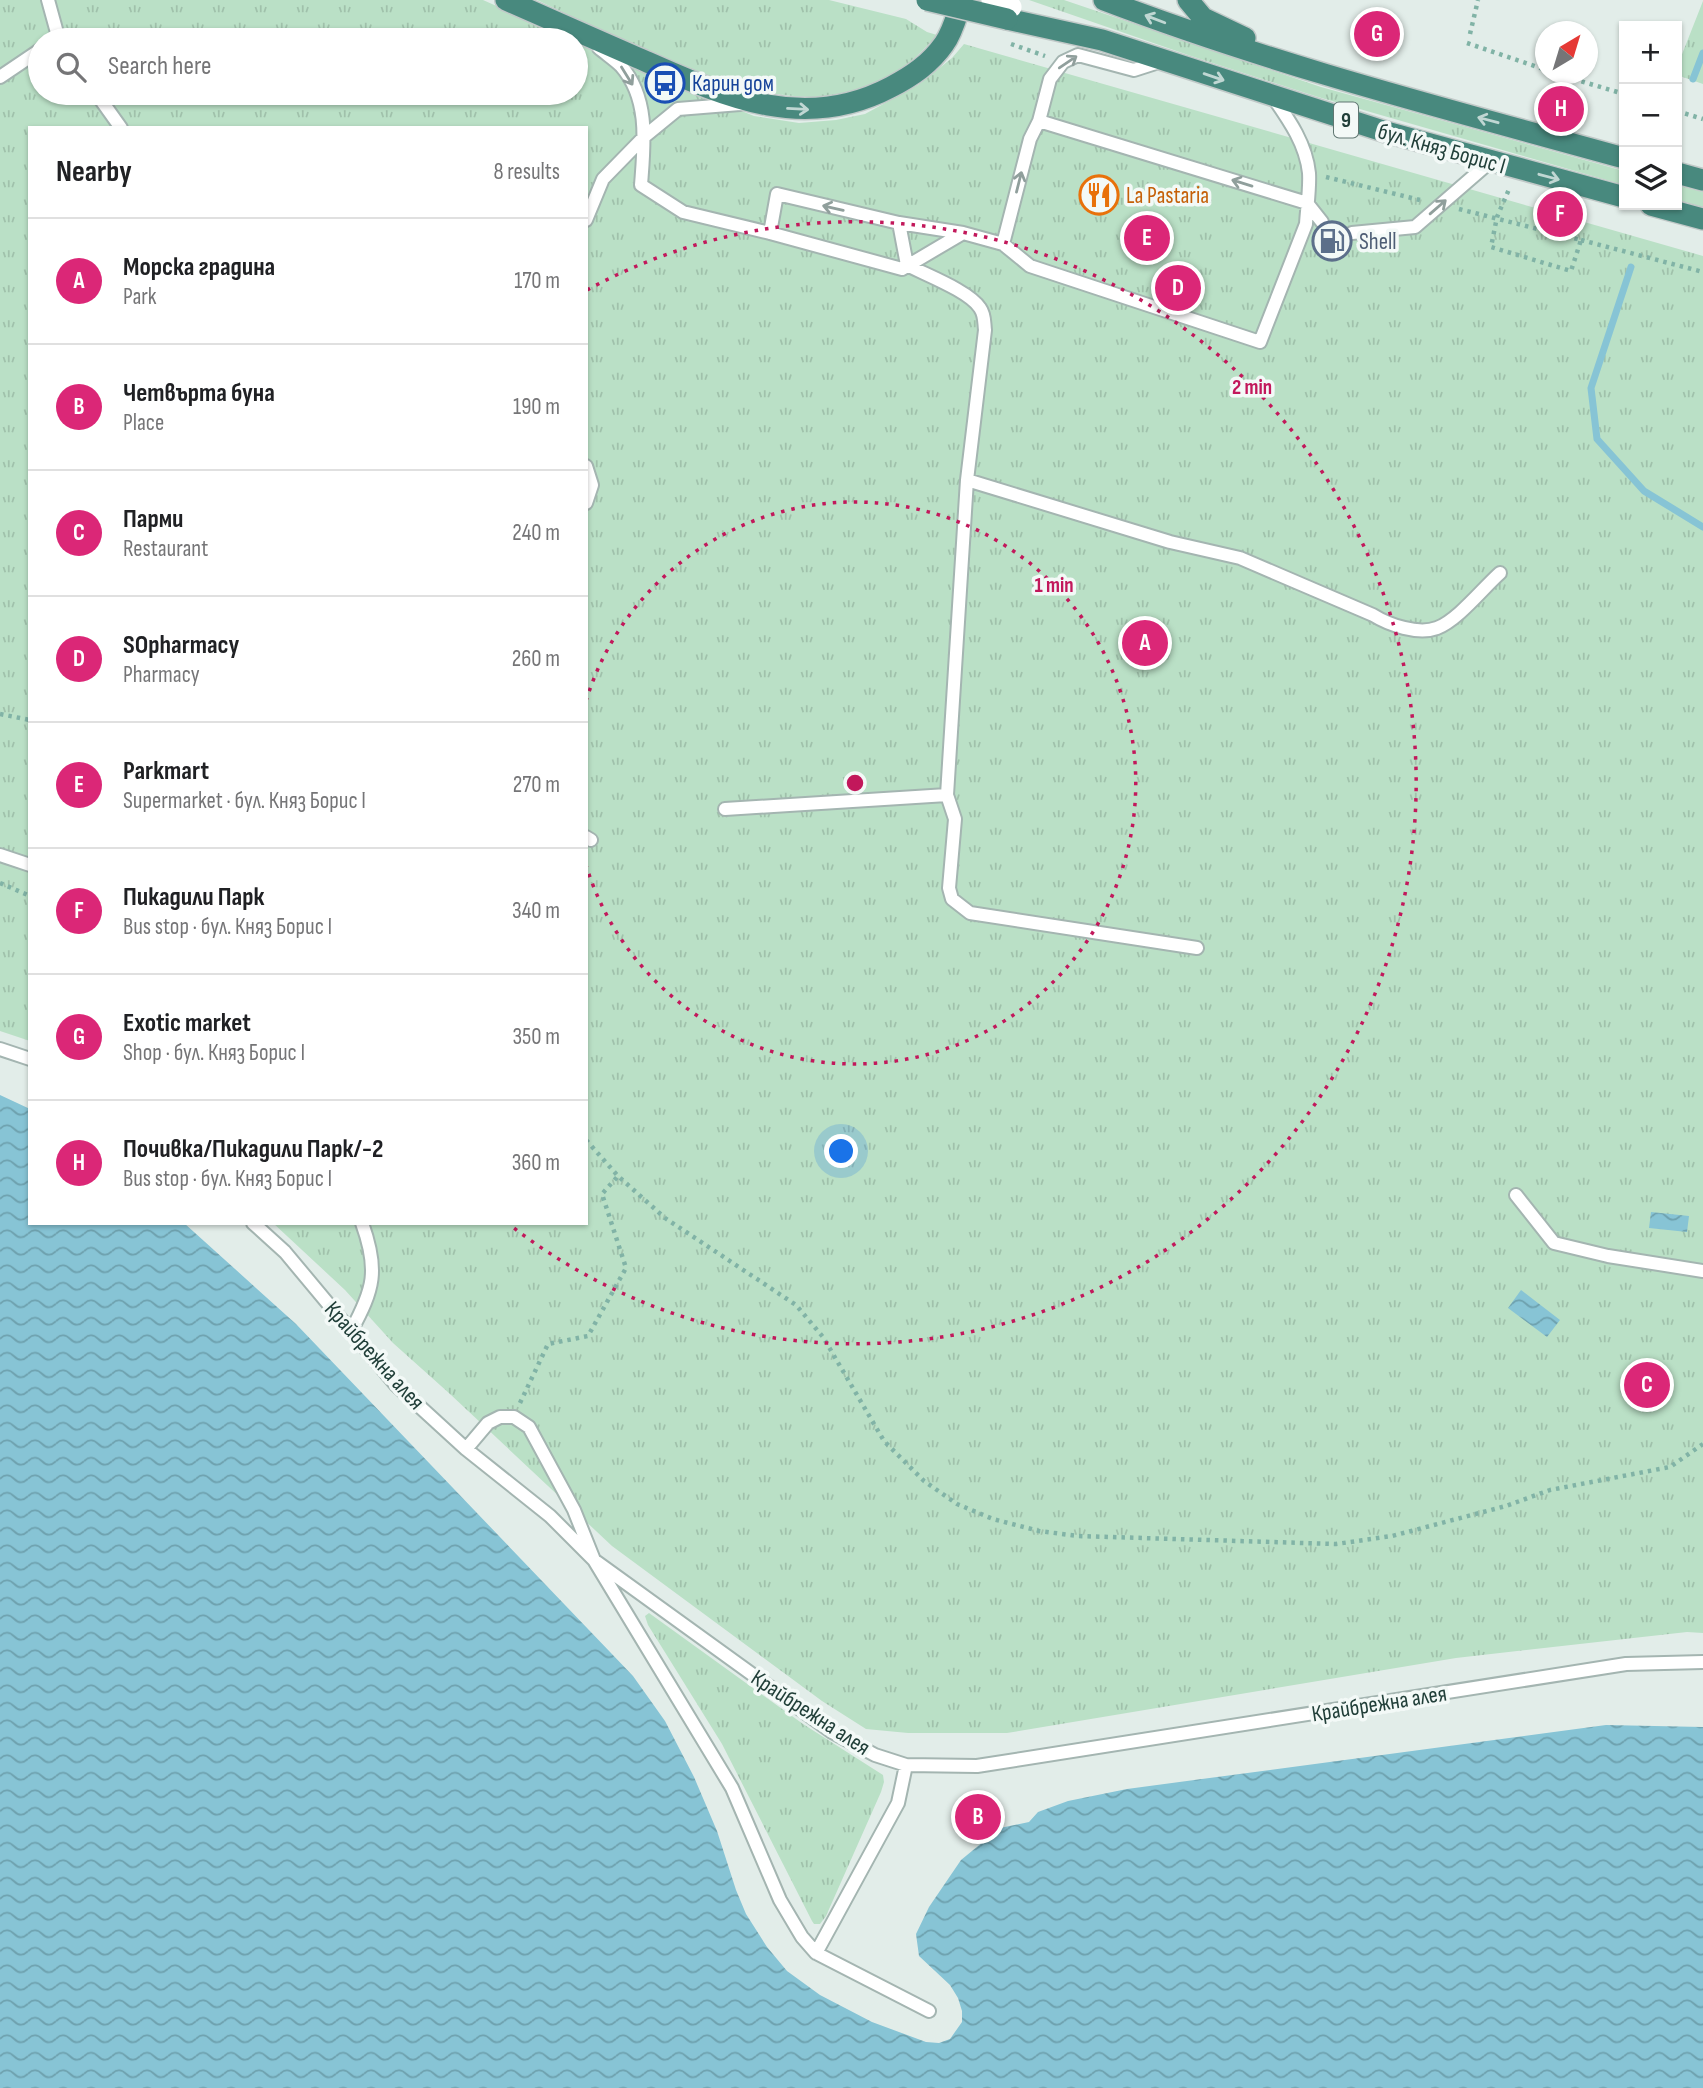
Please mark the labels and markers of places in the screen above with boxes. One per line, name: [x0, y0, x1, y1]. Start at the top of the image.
pin: G: [1354, 8, 1400, 60]
bus stop icon: Карин дом: [644, 62, 686, 104]
place label: Карин дом: [692, 70, 774, 98]
pin: H: [1538, 83, 1584, 135]
restaurant icon: La Pastaria: [1078, 174, 1120, 216]
place label: La Pastaria: [1126, 182, 1209, 210]
pin: F: [1537, 188, 1583, 240]
pin: E: [1124, 212, 1170, 264]
fuel station icon: Shell: [1311, 220, 1353, 262]
place label: Shell: [1359, 228, 1397, 256]
pin: D: [1155, 262, 1201, 314]
pin: A: [1122, 617, 1168, 669]
centre of rings: [843, 771, 867, 795]
pin: C: [1624, 1359, 1670, 1411]
pin: B: [955, 1791, 1001, 1843]

